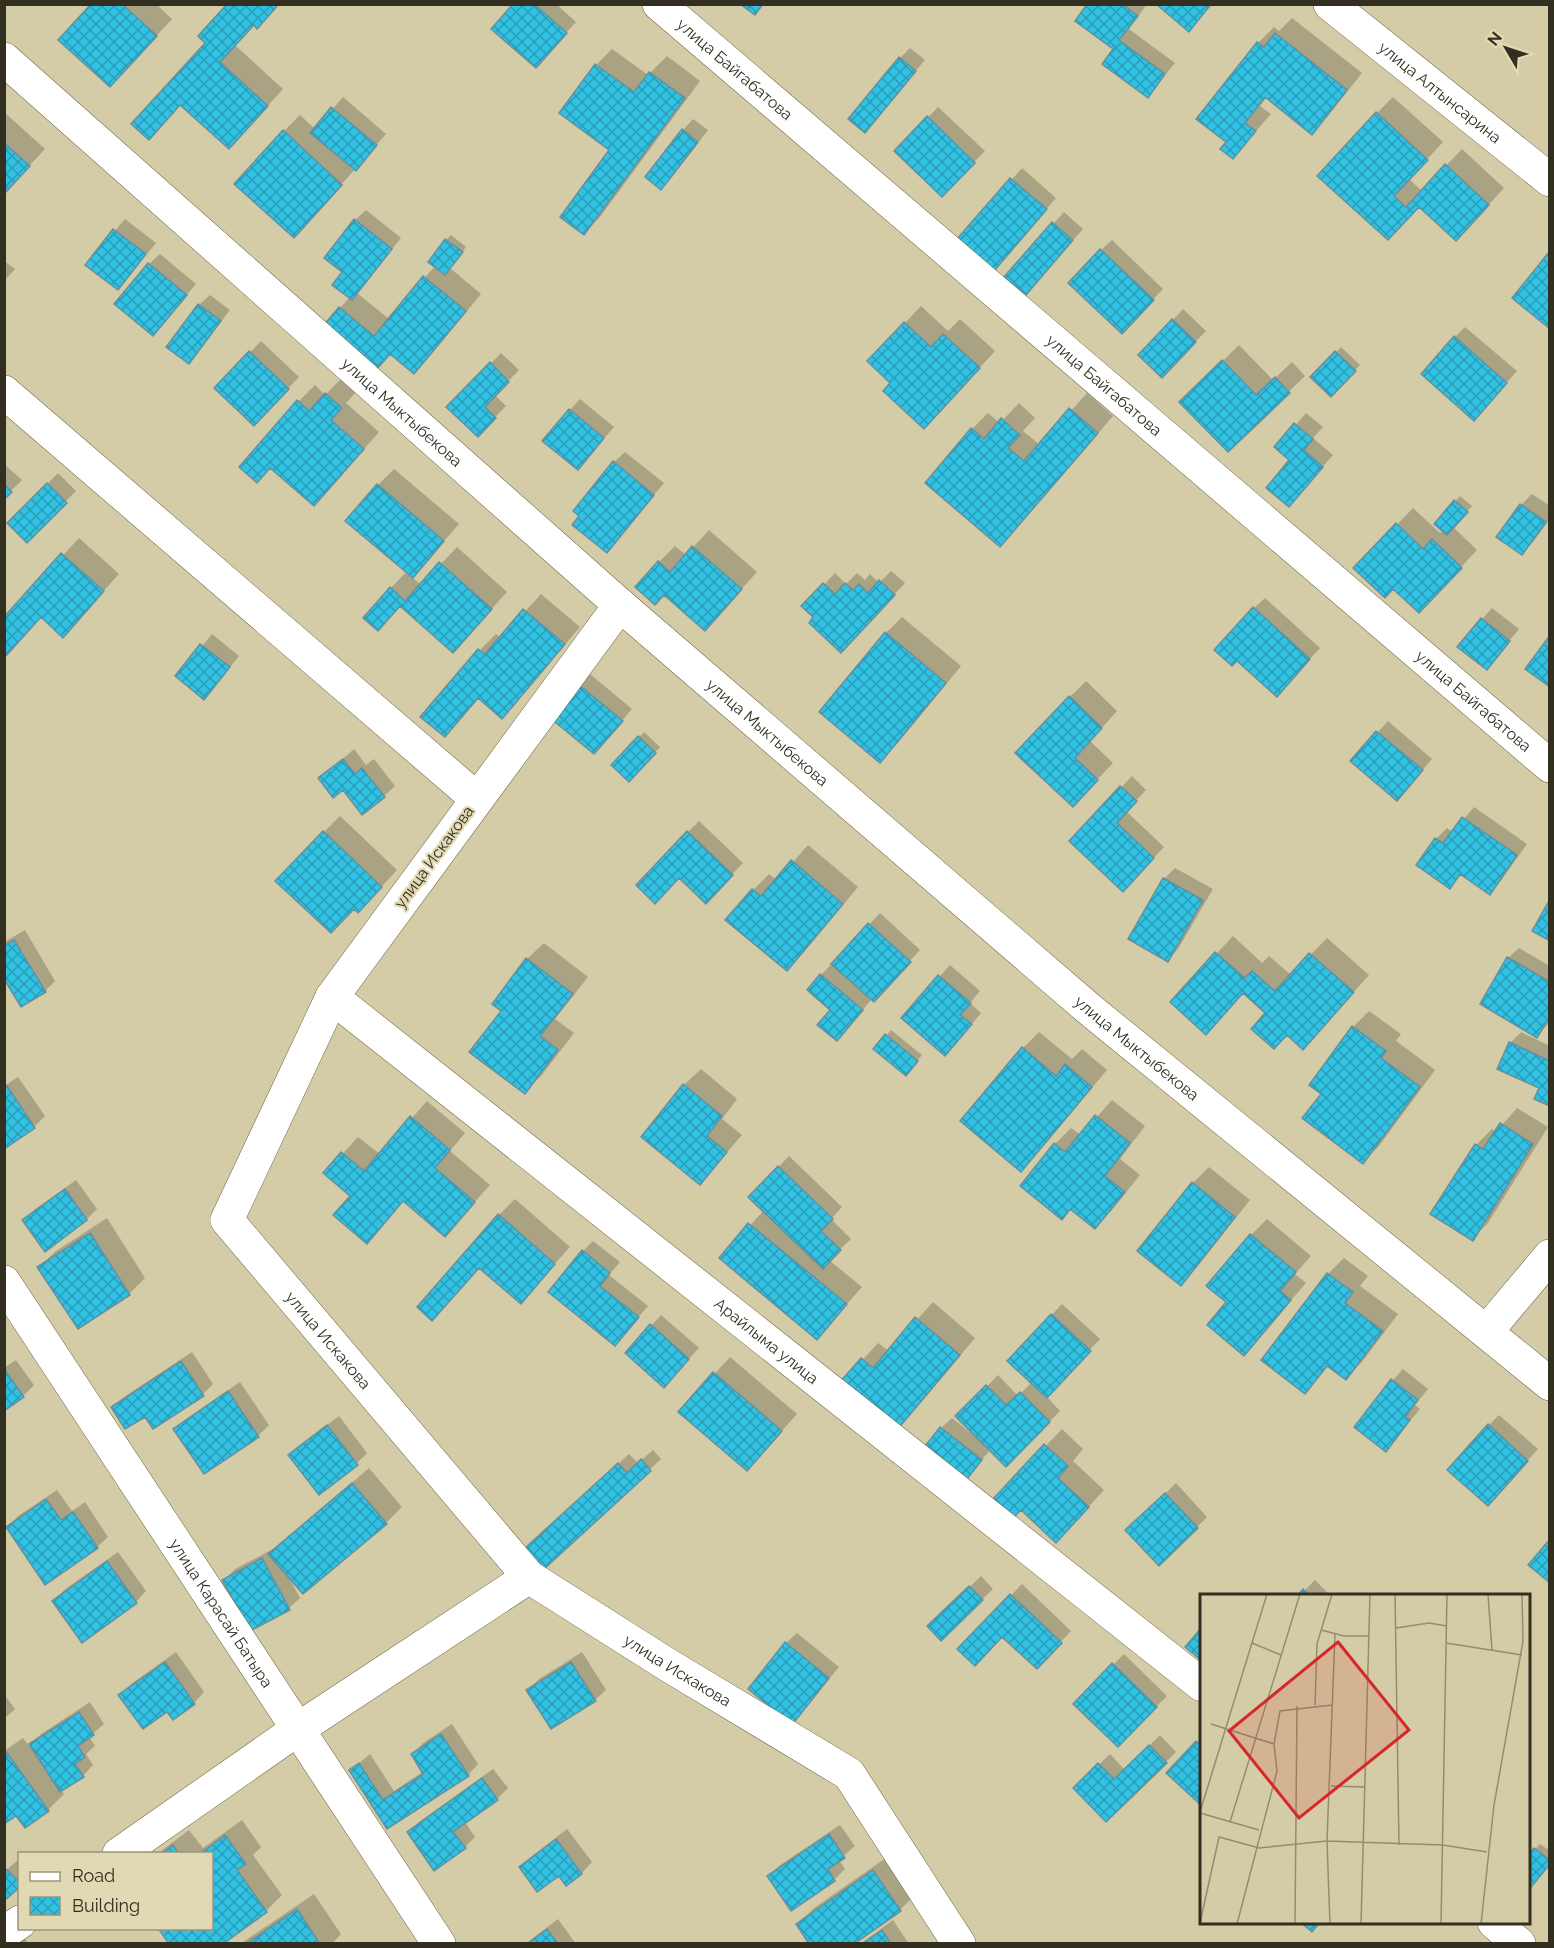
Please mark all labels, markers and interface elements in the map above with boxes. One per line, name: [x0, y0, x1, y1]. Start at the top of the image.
street label: улица Байгабатова: [673, 14, 797, 124]
north arrow: [1476, 18, 1536, 78]
text: N: [1484, 28, 1506, 50]
street label: улица Алтынсарина: [1375, 37, 1505, 147]
street label: улица Байгабатова: [1043, 330, 1166, 440]
street label: улица Мыктыбекова: [338, 353, 466, 470]
street label: улица Байгабатова: [1412, 646, 1535, 755]
street label: улица Мыктыбекова: [703, 674, 833, 790]
street label: улица Искакова: [390, 802, 478, 912]
street label: улица Мыктыбекова: [1071, 992, 1203, 1104]
street label: улица Искакова: [282, 1287, 375, 1393]
street label: Арайлыма улица: [711, 1294, 823, 1388]
street label: улица Карасай Батыра: [166, 1535, 277, 1691]
inset map: [1200, 1594, 1530, 1924]
street label: улица Искакова: [621, 1630, 735, 1710]
legend: [18, 1852, 213, 1930]
text: Road: [72, 1865, 115, 1886]
text: Building: [72, 1895, 140, 1916]

